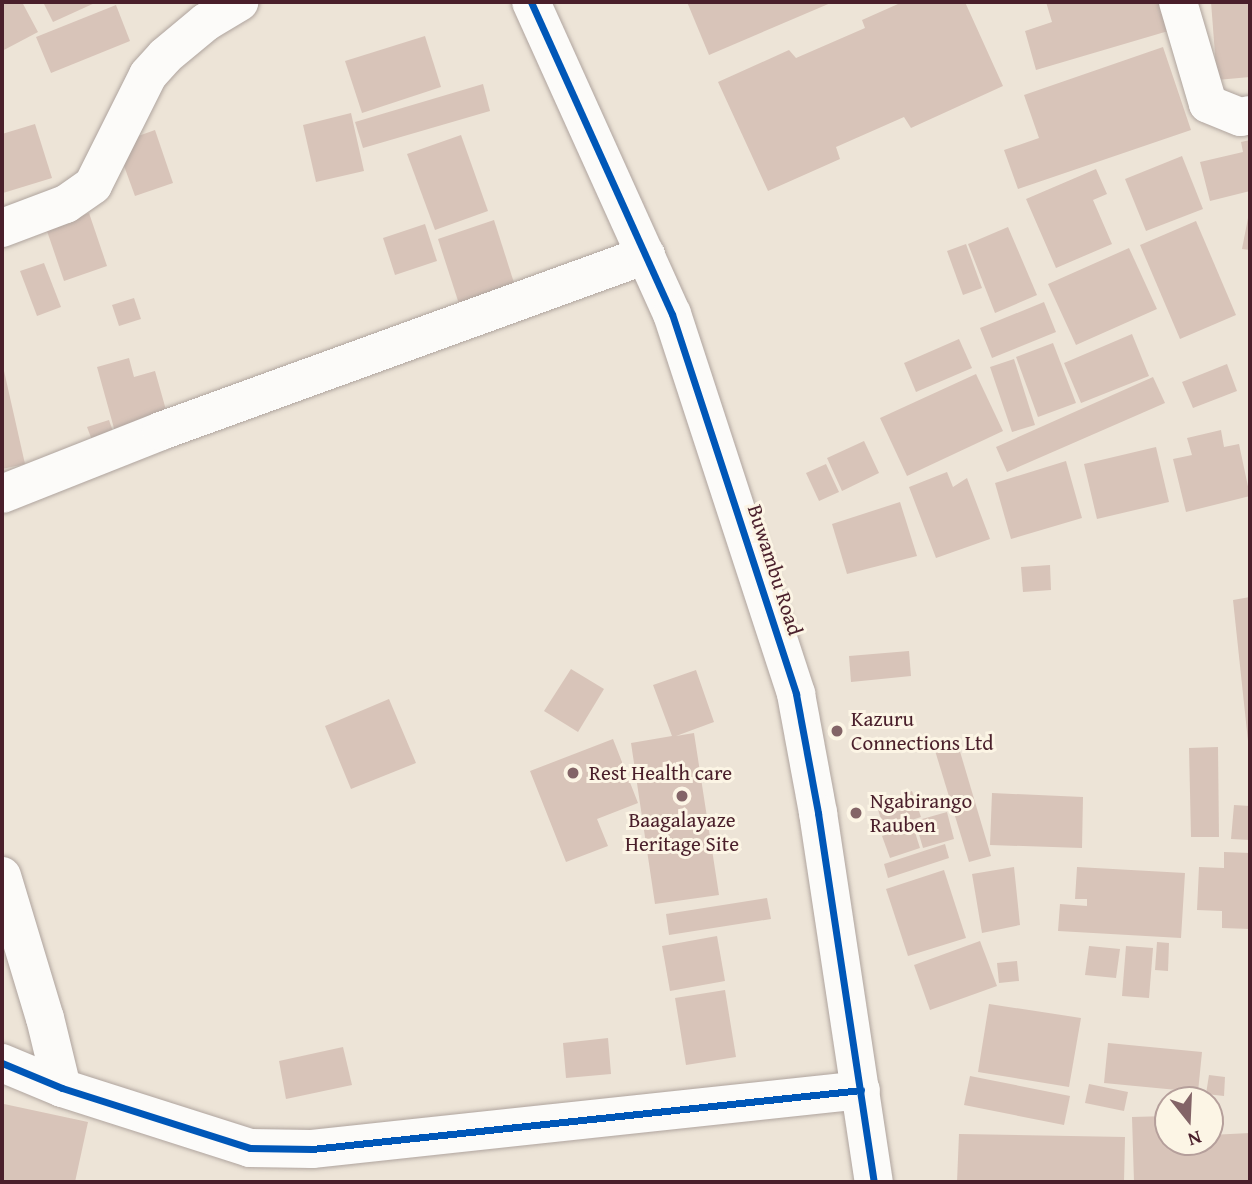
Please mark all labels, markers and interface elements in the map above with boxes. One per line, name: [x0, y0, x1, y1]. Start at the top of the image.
street label: Buwambu Road: [742, 502, 808, 638]
place label: Kazuru Connections Ltd: [851, 706, 994, 756]
marker: Kazuru Connections Ltd: [829, 723, 845, 739]
place label: Rest Health care: [589, 760, 732, 786]
marker: Rest Health care: [563, 763, 583, 783]
marker: Baagalayaze Heritage Site: [674, 788, 690, 804]
place label: Ngabirango Rauben: [870, 788, 972, 838]
marker: Ngabirango Rauben: [848, 805, 864, 821]
place label: Baagalayaze Heritage Site: [625, 807, 739, 857]
north arrow: [1154, 1086, 1224, 1156]
text: N: [1185, 1124, 1205, 1154]

